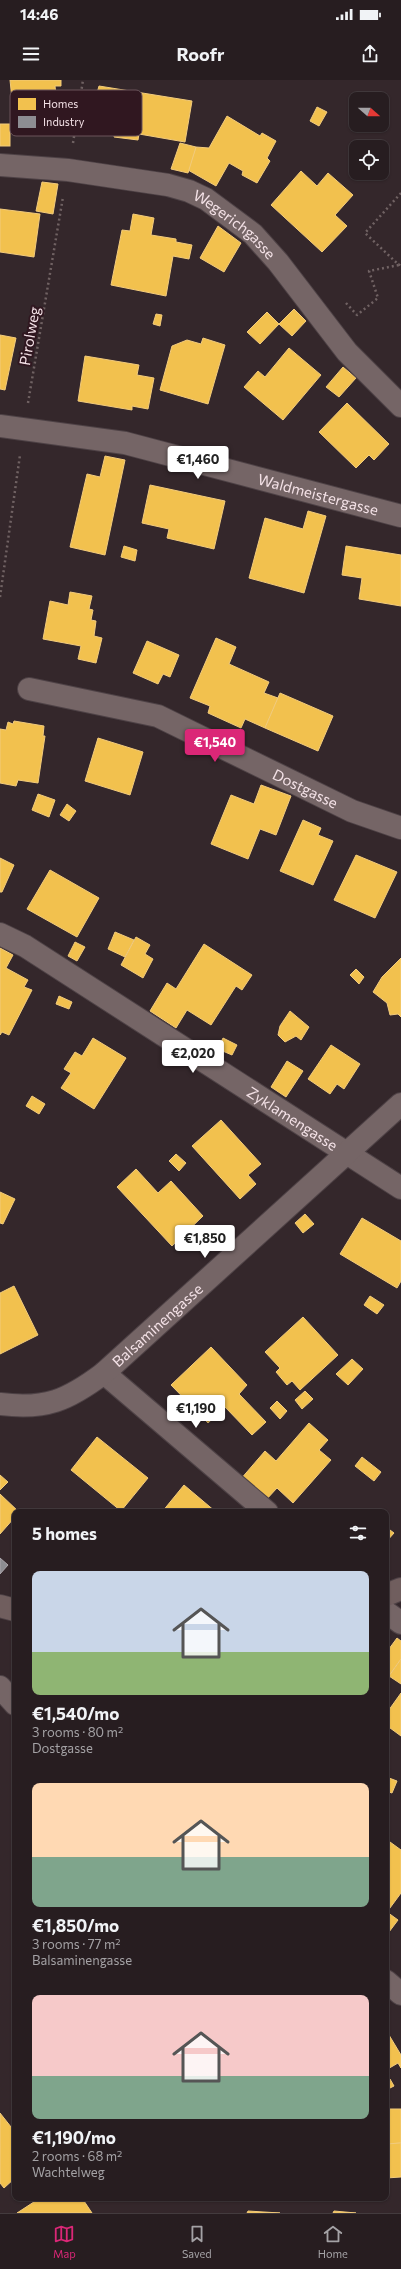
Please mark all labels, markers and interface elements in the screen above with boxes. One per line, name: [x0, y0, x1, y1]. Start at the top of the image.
text: 14:46: [20, 5, 58, 23]
icon: menu: [20, 43, 42, 65]
text: Roofr: [176, 43, 225, 65]
icon: share: [359, 43, 381, 65]
legend: [10, 90, 142, 136]
north arrow: [349, 92, 389, 132]
map controls: [349, 92, 389, 180]
text: Homes: [43, 97, 78, 110]
text: Industry: [43, 115, 85, 128]
button: locate: [349, 140, 389, 180]
street label: Wegerichgasse: [191, 185, 280, 263]
street label: Pirolweg: [15, 305, 43, 367]
pin: €1,460: [165, 446, 231, 480]
text: €1,460: [177, 451, 219, 467]
street label: Waldmeistergasse: [256, 470, 380, 519]
pin: €1,540: [182, 729, 248, 763]
text: €1,540: [194, 734, 236, 750]
street label: Dostgasse: [270, 765, 341, 812]
pin: €2,020: [160, 1040, 226, 1074]
text: €2,020: [171, 1045, 215, 1061]
street label: Zyklamengasse: [244, 1083, 341, 1154]
pin: €1,850: [172, 1225, 238, 1259]
text: €1,850: [184, 1230, 226, 1246]
street label: Balsaminengasse: [108, 1279, 206, 1370]
pin: €1,190: [163, 1395, 229, 1429]
text: €1,190: [176, 1400, 216, 1416]
icon: filters: [347, 1522, 369, 1544]
text: 5 homes: [32, 1523, 97, 1544]
icon: home: [165, 1597, 237, 1669]
text: €1,540/mo: [32, 1703, 119, 1724]
text: 3 rooms · 80 m²: [32, 1724, 123, 1740]
text: Dostgasse: [32, 1740, 93, 1756]
icon: home: [165, 1809, 237, 1881]
text: €1,850/mo: [32, 1915, 119, 1936]
text: 3 rooms · 77 m²: [32, 1936, 121, 1952]
text: Balsaminengasse: [32, 1952, 132, 1968]
icon: home: [165, 2021, 237, 2093]
text: €1,190/mo: [32, 2127, 116, 2148]
text: 2 rooms · 68 m²: [32, 2148, 122, 2164]
text: Wachtelweg: [32, 2164, 105, 2180]
tab: Map: [53, 2223, 76, 2260]
tab: Saved: [182, 2223, 212, 2260]
tab: Home: [318, 2223, 348, 2260]

